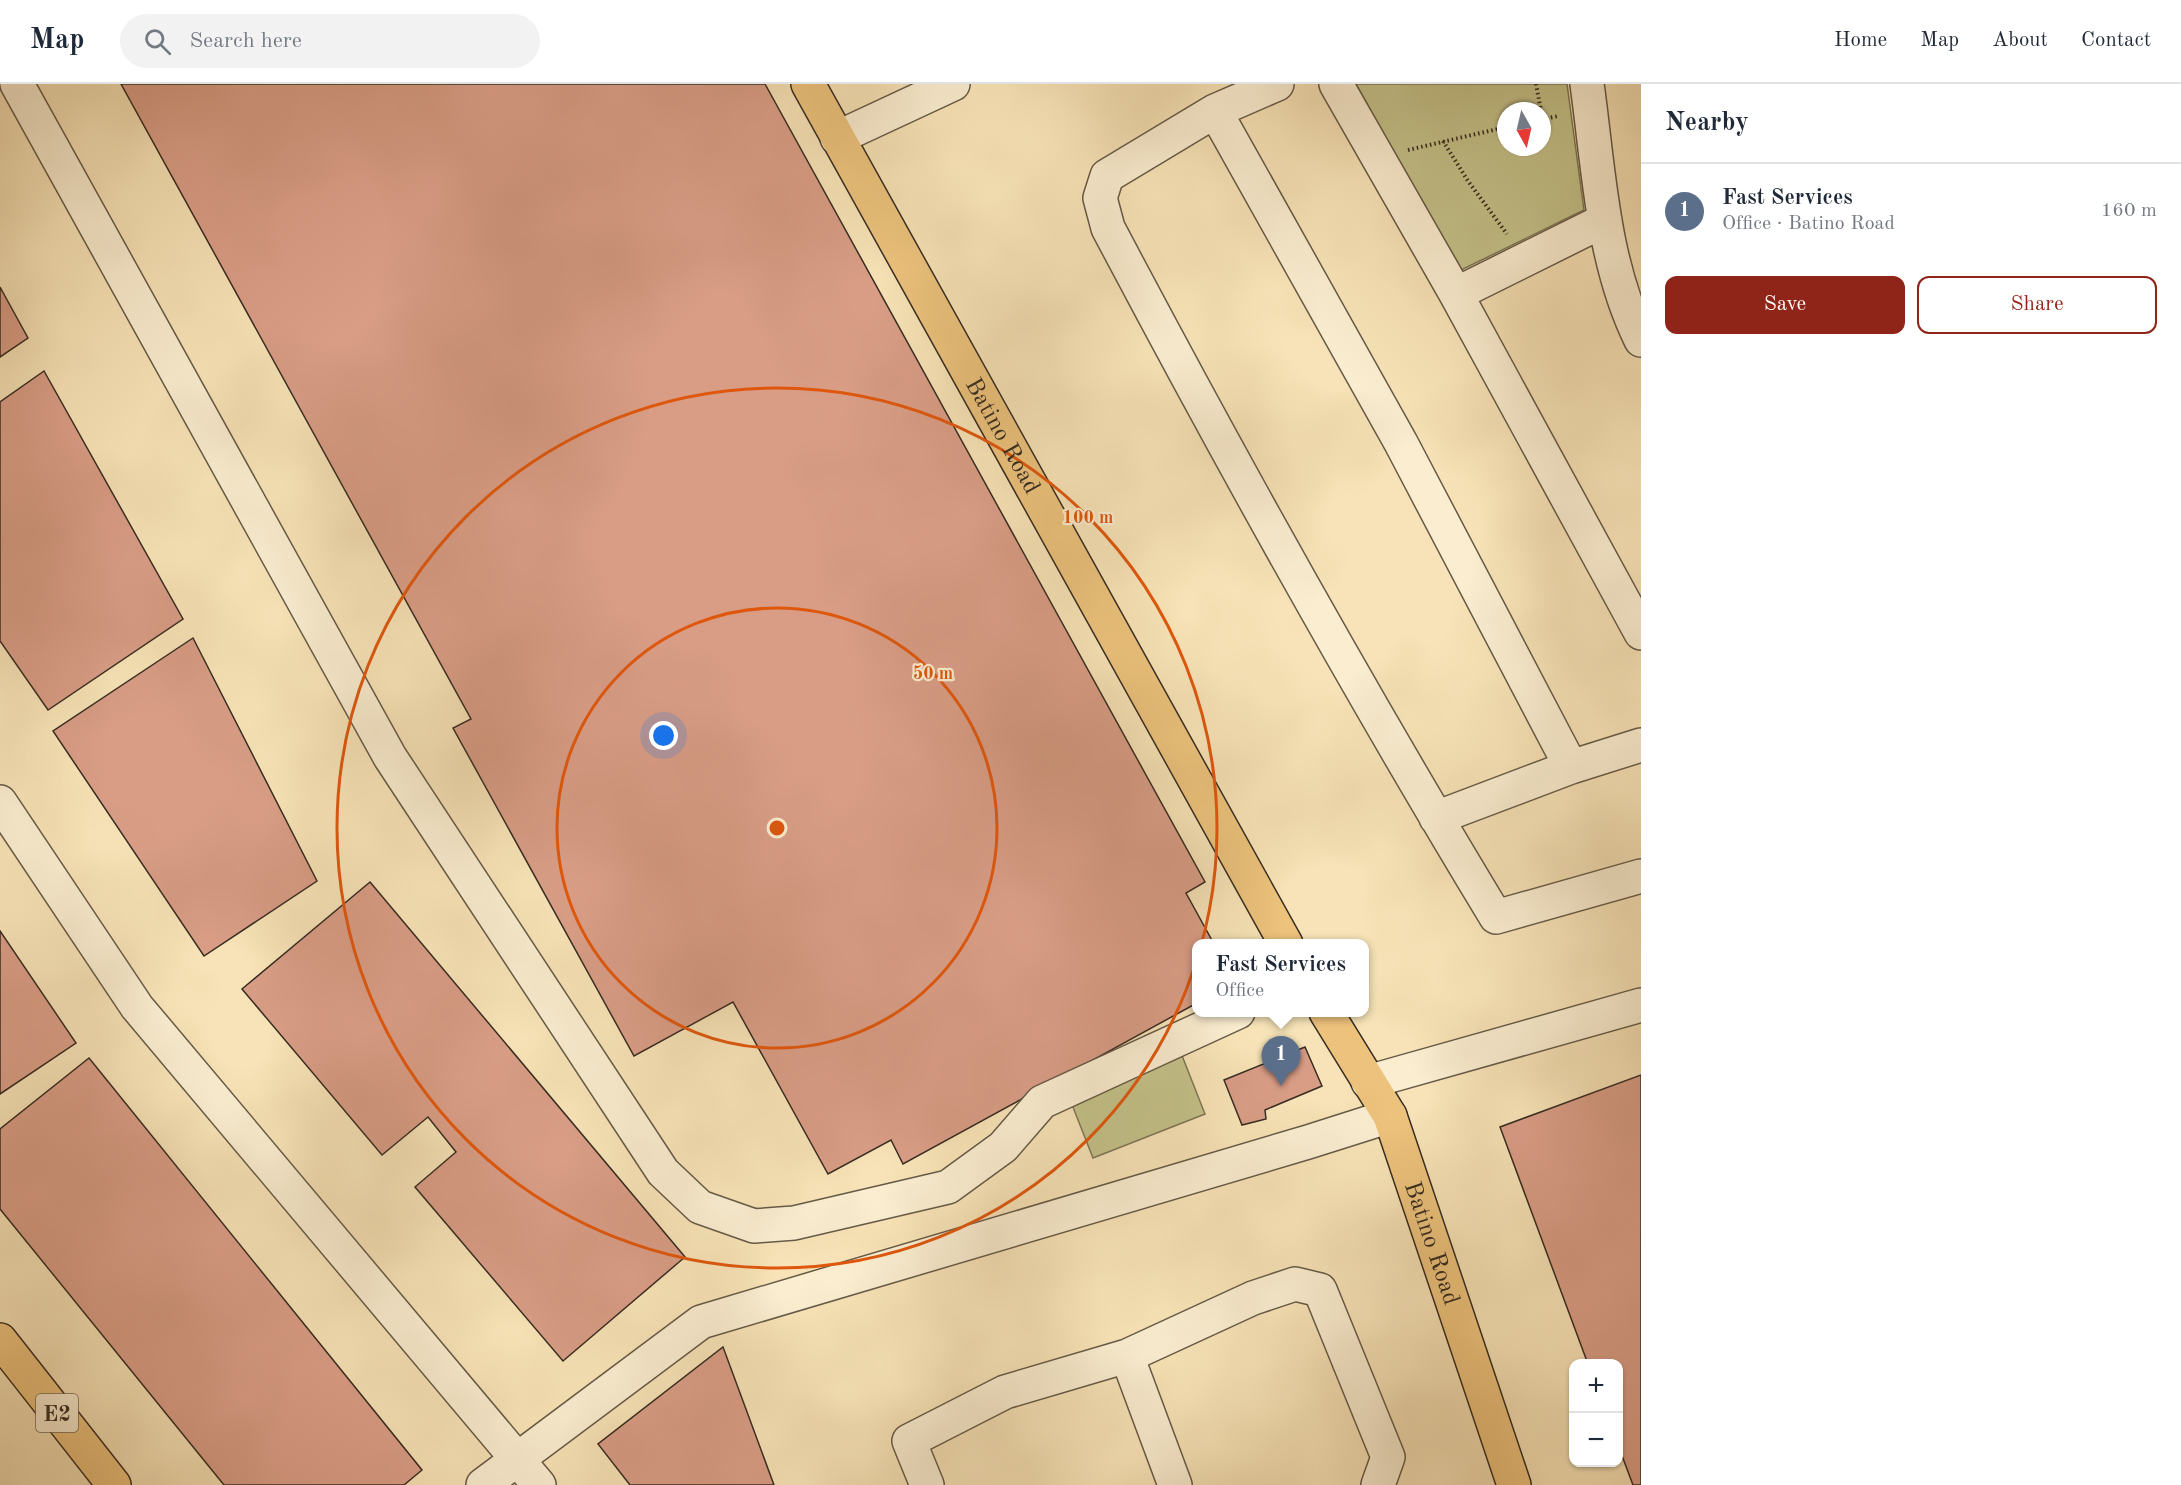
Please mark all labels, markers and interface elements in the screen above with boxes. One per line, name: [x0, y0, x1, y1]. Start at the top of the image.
search box: [120, 14, 540, 68]
icon: search: [141, 25, 174, 58]
text: Map: [30, 27, 84, 55]
text: Search here: [189, 30, 302, 52]
text: Home: [1834, 30, 1887, 51]
text: Map: [1920, 30, 1959, 51]
text: About: [1992, 30, 2048, 51]
text: Contact: [2081, 30, 2151, 51]
north arrow: [1497, 102, 1551, 156]
text: Nearby: [1665, 110, 1749, 136]
text: Fast Services: [1722, 187, 1853, 209]
text: 1: [1679, 201, 1690, 221]
text: 160 m: [2101, 201, 2157, 221]
text: Office · Batino Road: [1722, 214, 1895, 234]
button: Save: [1665, 276, 1905, 334]
button: Share: [1917, 276, 2157, 334]
street label: Batino Road: [960, 374, 1043, 498]
text: 100 m: [1063, 509, 1113, 527]
text: 50 m: [913, 665, 953, 683]
your location: [649, 721, 678, 750]
centre of rings: [767, 818, 787, 838]
popup: [1192, 939, 1369, 1017]
text: Fast Services: [1215, 954, 1346, 976]
text: Office: [1215, 981, 1264, 1001]
pin: 1: [1262, 1036, 1300, 1086]
street label: Batino Road: [1399, 1179, 1463, 1308]
map controls: [1569, 1359, 1623, 1467]
button: +: [1569, 1359, 1623, 1413]
road number: E2: [36, 1394, 78, 1432]
button: −: [1569, 1413, 1623, 1467]

